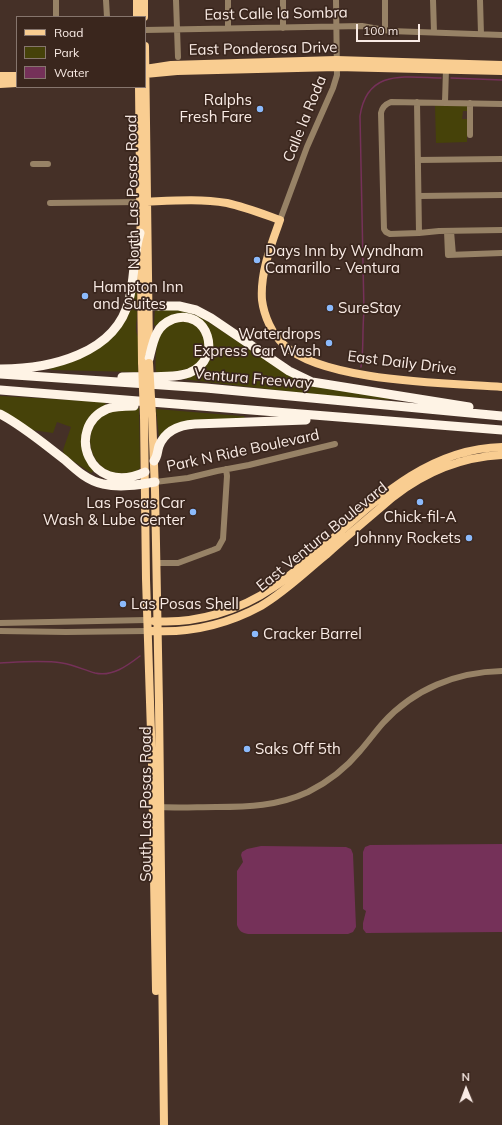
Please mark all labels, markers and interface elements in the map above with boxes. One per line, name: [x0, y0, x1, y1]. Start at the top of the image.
street label: East Calle la Sombra: [204, 4, 348, 24]
legend: [16, 16, 146, 88]
scale bar: [358, 16, 422, 42]
text: 100 m: [363, 23, 398, 38]
text: Road: [54, 25, 83, 40]
street label: East Ponderosa Drive: [189, 39, 337, 59]
text: Park: [54, 45, 79, 60]
text: Water: [54, 65, 89, 80]
street label: Calle la Roda: [280, 73, 330, 165]
place label: Ralphs Fresh Fare: [179, 91, 252, 126]
marker: Ralphs Fresh Fare: [255, 104, 265, 114]
street label: North Las Posas Road: [123, 115, 143, 269]
place label: Days Inn by Wyndham Camarillo - Ventura: [265, 242, 423, 277]
marker: Days Inn by Wyndham Camarillo - Ventura: [252, 255, 262, 265]
place label: Hampton Inn and Suites: [93, 278, 183, 313]
marker: Hampton Inn and Suites: [80, 291, 90, 301]
place label: SureStay: [338, 299, 401, 317]
marker: SureStay: [325, 303, 335, 313]
place label: Waterdrops Express Car Wash: [193, 325, 321, 360]
marker: Waterdrops Express Car Wash: [324, 338, 334, 348]
street label: East Daily Drive: [346, 347, 458, 379]
street label: Ventura Freeway: [193, 365, 313, 393]
street label: Park N Ride Boulevard: [165, 426, 321, 476]
street label: East Ventura Boulevard: [253, 479, 391, 595]
place label: Las Posas Car Wash & Lube Center: [43, 494, 185, 529]
marker: Chick-fil-A: [415, 497, 425, 507]
marker: Las Posas Car Wash & Lube Center: [188, 507, 198, 517]
place label: Chick-fil-A: [383, 508, 457, 526]
place label: Johnny Rockets: [355, 529, 461, 547]
marker: Johnny Rockets: [464, 533, 474, 543]
place label: Las Posas Shell: [131, 595, 239, 613]
marker: Las Posas Shell: [118, 599, 128, 609]
place label: Cracker Barrel: [263, 625, 362, 643]
marker: Cracker Barrel: [250, 629, 260, 639]
street label: South Las Posas Road: [137, 726, 155, 882]
place label: Saks Off 5th: [255, 740, 341, 758]
marker: Saks Off 5th: [242, 744, 252, 754]
north arrow: [446, 1069, 486, 1109]
text: N: [462, 1070, 470, 1084]

